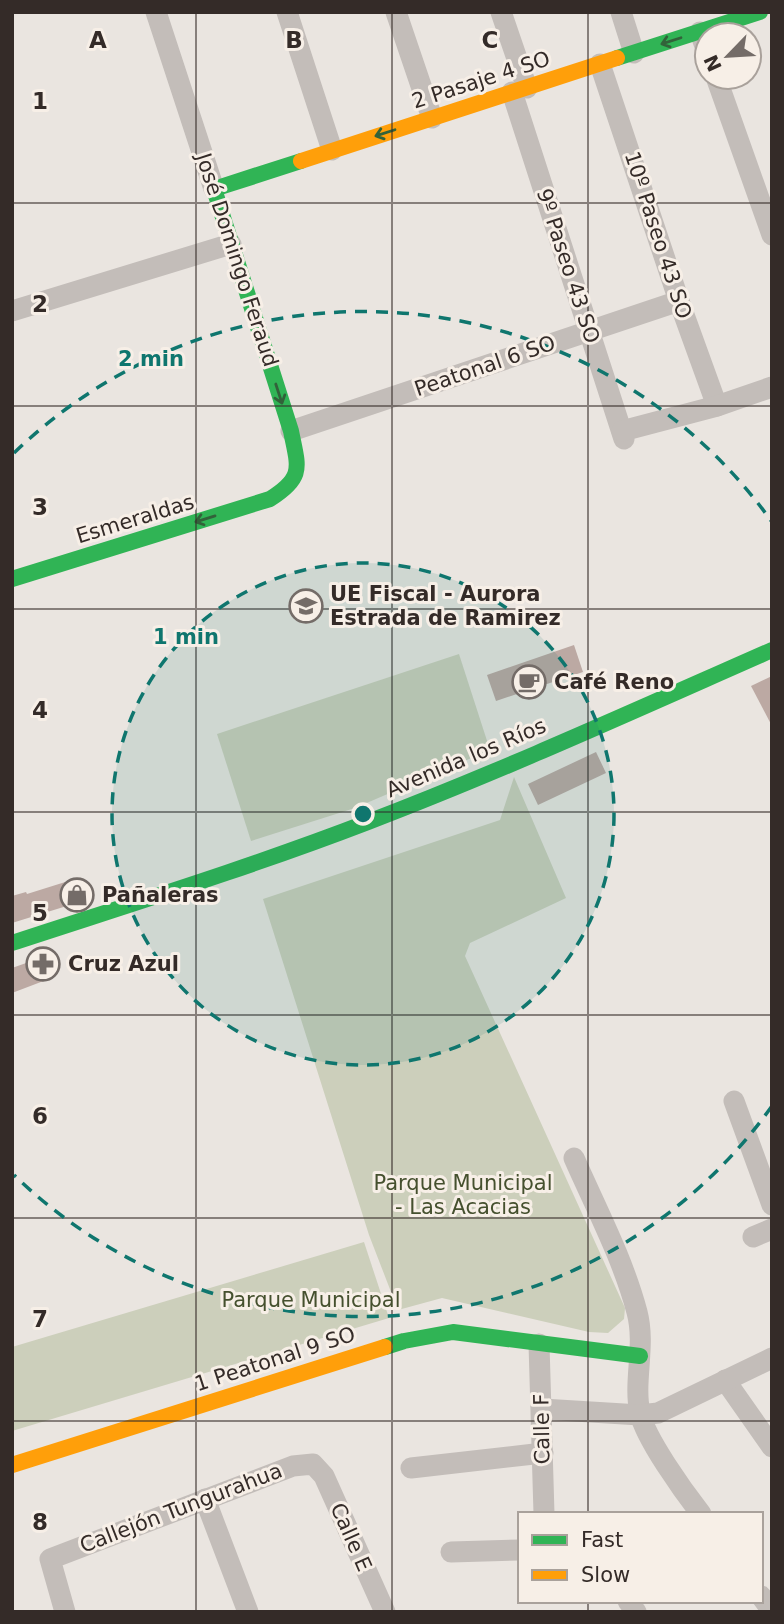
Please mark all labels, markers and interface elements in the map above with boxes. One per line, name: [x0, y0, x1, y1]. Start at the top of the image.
north arrow: [693, 21, 763, 91]
text: A: [89, 27, 107, 53]
text: B: [285, 27, 303, 53]
text: C: [482, 27, 498, 53]
one-way arrow: [661, 36, 683, 48]
street label: 2 Pasaje 4 SO: [409, 46, 553, 114]
text: N: [699, 51, 726, 75]
text: 1: [32, 88, 48, 114]
one-way arrow: [374, 128, 396, 141]
street label: José Domingo Feraud: [191, 148, 283, 370]
street label: 10º Paseo 43 SO: [620, 148, 696, 322]
street label: 9º Paseo 43 SO: [532, 186, 604, 346]
text: 2: [32, 291, 48, 317]
street label: Peatonal 6 SO: [411, 331, 559, 401]
text: 2 min: [118, 347, 184, 371]
one-way arrow: [273, 383, 286, 405]
street label: Esmeraldas: [73, 490, 197, 548]
text: 3: [32, 494, 48, 520]
one-way arrow: [194, 514, 216, 526]
place label: UE Fiscal - Aurora Estrada de Ramirez: [330, 582, 561, 630]
school or university icon: UE Fiscal - Aurora Estrada de Ramirez: [287, 587, 325, 625]
text: 1 min: [153, 625, 219, 649]
cafe icon: Café Reno: [510, 663, 548, 701]
place label: Café Reno: [554, 670, 674, 694]
text: 4: [32, 697, 48, 723]
street label: Avenida los Ríos: [383, 714, 549, 802]
centre of rings: [351, 802, 375, 826]
shop icon: Pañaleras: [58, 876, 96, 914]
place label: Pañaleras: [102, 883, 219, 907]
text: 5: [32, 900, 48, 926]
pharmacy icon: Cruz Azul: [24, 945, 62, 983]
place label: Cruz Azul: [68, 952, 179, 976]
text: 6: [32, 1103, 48, 1129]
park label: Parque Municipal - Las Acacias: [373, 1171, 553, 1219]
park label: Parque Municipal: [221, 1288, 401, 1312]
text: 7: [32, 1306, 48, 1332]
street label: 1 Peatonal 9 SO: [192, 1322, 358, 1396]
street label: Calle F: [529, 1393, 555, 1465]
street label: Callejón Tungurahua: [76, 1458, 286, 1558]
street label: Calle E: [325, 1499, 377, 1575]
text: 8: [32, 1509, 48, 1535]
legend: [518, 1512, 763, 1603]
text: Fast: [581, 1528, 623, 1552]
text: Slow: [581, 1563, 630, 1587]

